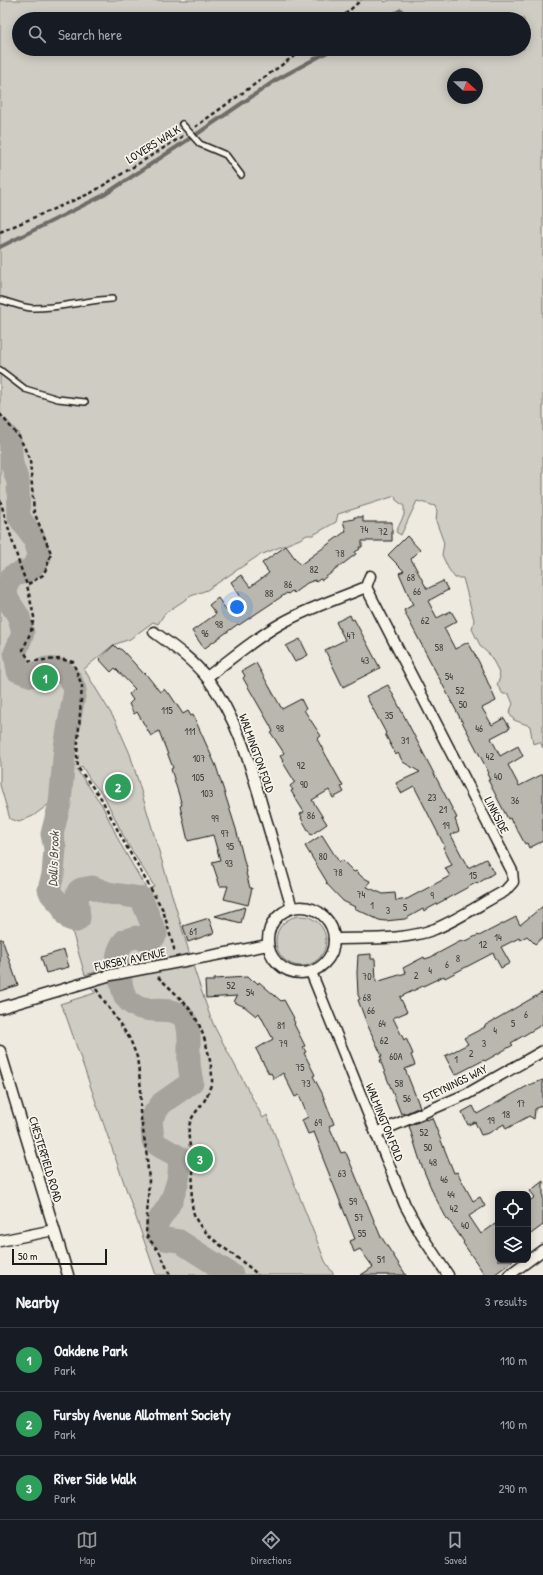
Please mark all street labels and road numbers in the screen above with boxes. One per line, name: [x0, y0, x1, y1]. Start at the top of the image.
street label: LOVERS WALK: [123, 120, 184, 167]
street label: WALMINGTON FOLD: [235, 711, 279, 795]
street label: LINKSIDE: [481, 794, 514, 837]
street label: FURSBY AVENUE: [92, 943, 168, 975]
street label: STEYNINGS WAY: [420, 1060, 491, 1106]
street label: WALMINGTON FOLD: [362, 1081, 408, 1164]
street label: CHESTERFIELD ROAD: [25, 1114, 67, 1204]

